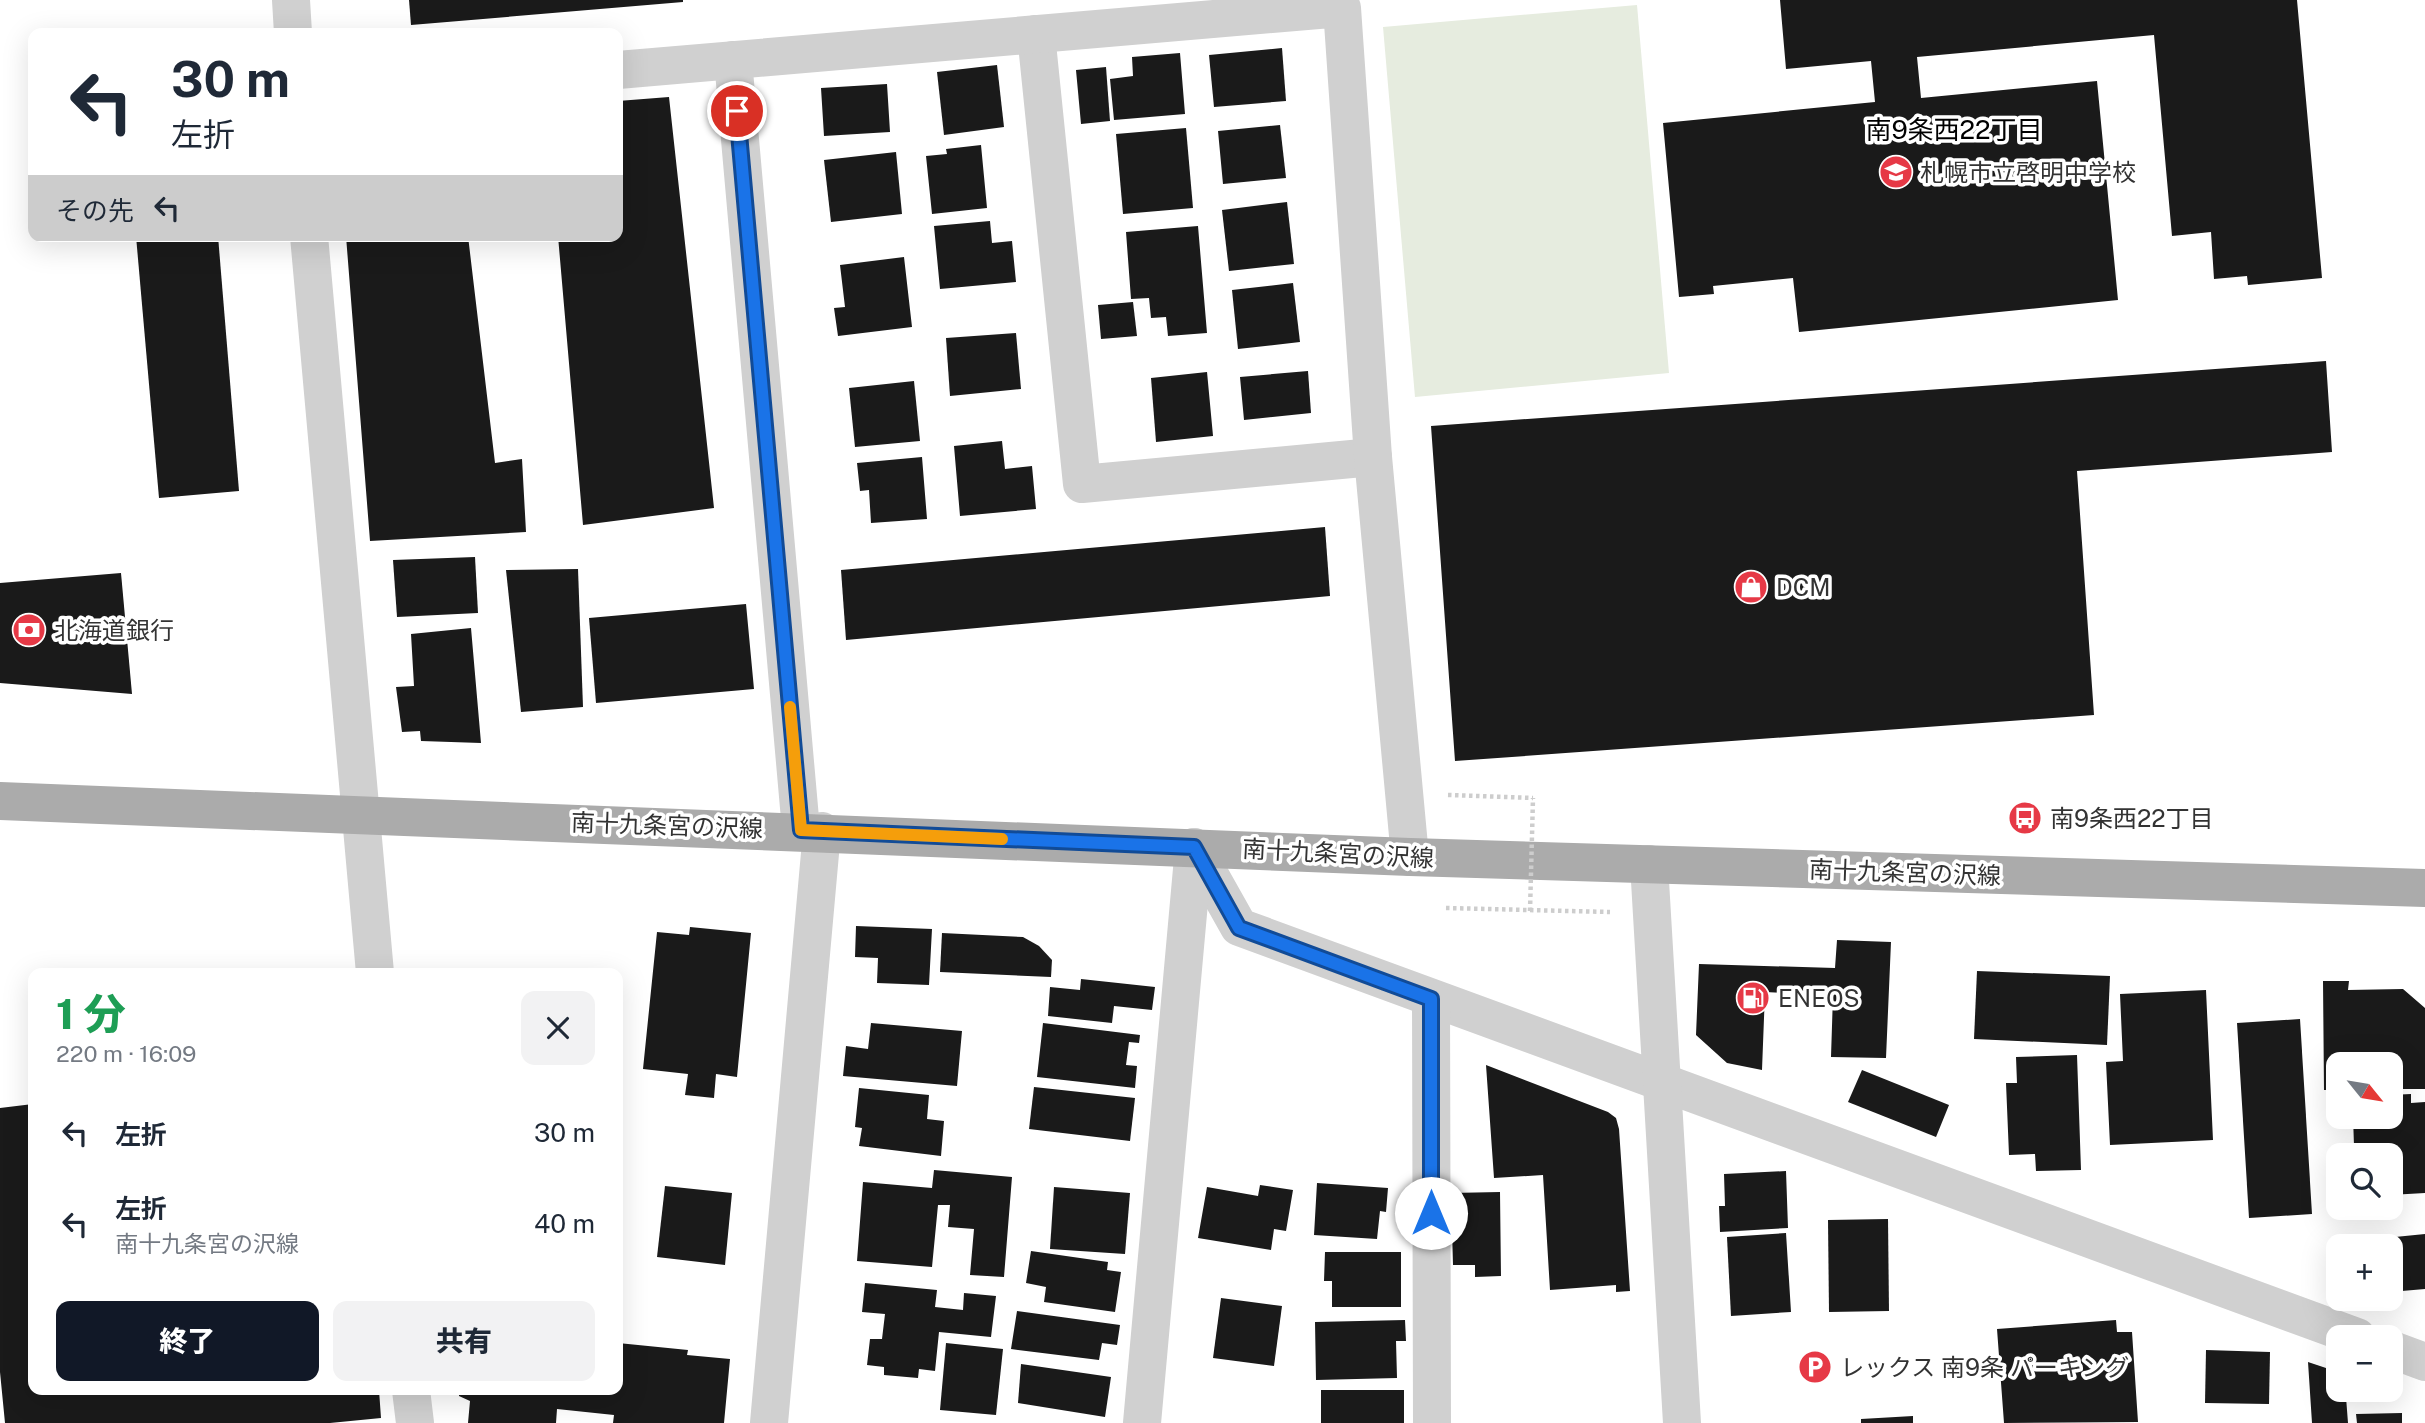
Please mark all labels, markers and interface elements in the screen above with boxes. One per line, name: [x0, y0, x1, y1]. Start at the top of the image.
text: 30 m: [171, 50, 290, 108]
icon: left: [56, 56, 147, 147]
pin: [707, 81, 767, 141]
icon: arrive: [718, 92, 756, 130]
district label: 南9条西22丁目: [1865, 114, 2043, 145]
text: 左折: [171, 116, 235, 153]
school or university icon: 札幌市立啓明中学校: [1877, 153, 1915, 191]
place label: 札幌市立啓明中学校: [1920, 158, 2136, 186]
icon: left: [148, 189, 186, 227]
text: その先: [56, 195, 134, 226]
shop icon: DCM: [1732, 568, 1770, 606]
place label: DCM: [1776, 573, 1830, 601]
bank icon: 北海道銀行: [10, 611, 48, 649]
place label: 北海道銀行: [54, 616, 174, 644]
bus stop icon: 南9条西22丁目: [2006, 799, 2044, 837]
place label: 南9条西22丁目: [2050, 804, 2214, 832]
street label: 南十九条宮の沢線: [571, 808, 763, 842]
street label: 南十九条宮の沢線: [1241, 834, 1435, 872]
street label: 南十九条宮の沢線: [1809, 855, 2001, 889]
fuel station icon: ENEOS: [1734, 979, 1772, 1017]
place label: ENEOS: [1778, 984, 1860, 1012]
text: 1 分: [56, 989, 126, 1038]
button: close: [521, 991, 595, 1065]
text: 220 m · 16:09: [56, 1040, 196, 1067]
north arrow: [2326, 1052, 2403, 1129]
map controls: [2326, 1052, 2403, 1402]
icon: left: [56, 1114, 94, 1152]
text: 30 m: [534, 1117, 595, 1148]
text: 左折: [115, 1119, 167, 1150]
button: search: [2326, 1143, 2403, 1220]
position arrow: [1394, 1176, 1468, 1250]
text: 左折: [115, 1193, 167, 1224]
icon: left: [56, 1205, 94, 1243]
text: 40 m: [534, 1208, 595, 1239]
text: 南十九条宮の沢線: [115, 1230, 299, 1257]
button: +: [2326, 1234, 2403, 1311]
button: 終了: [56, 1301, 319, 1381]
button: 共有: [333, 1301, 595, 1381]
button: −: [2326, 1325, 2403, 1402]
parking icon: レックス 南9条 パーキング: [1796, 1348, 1834, 1386]
place label: レックス 南9条 パーキング: [1840, 1353, 2129, 1381]

